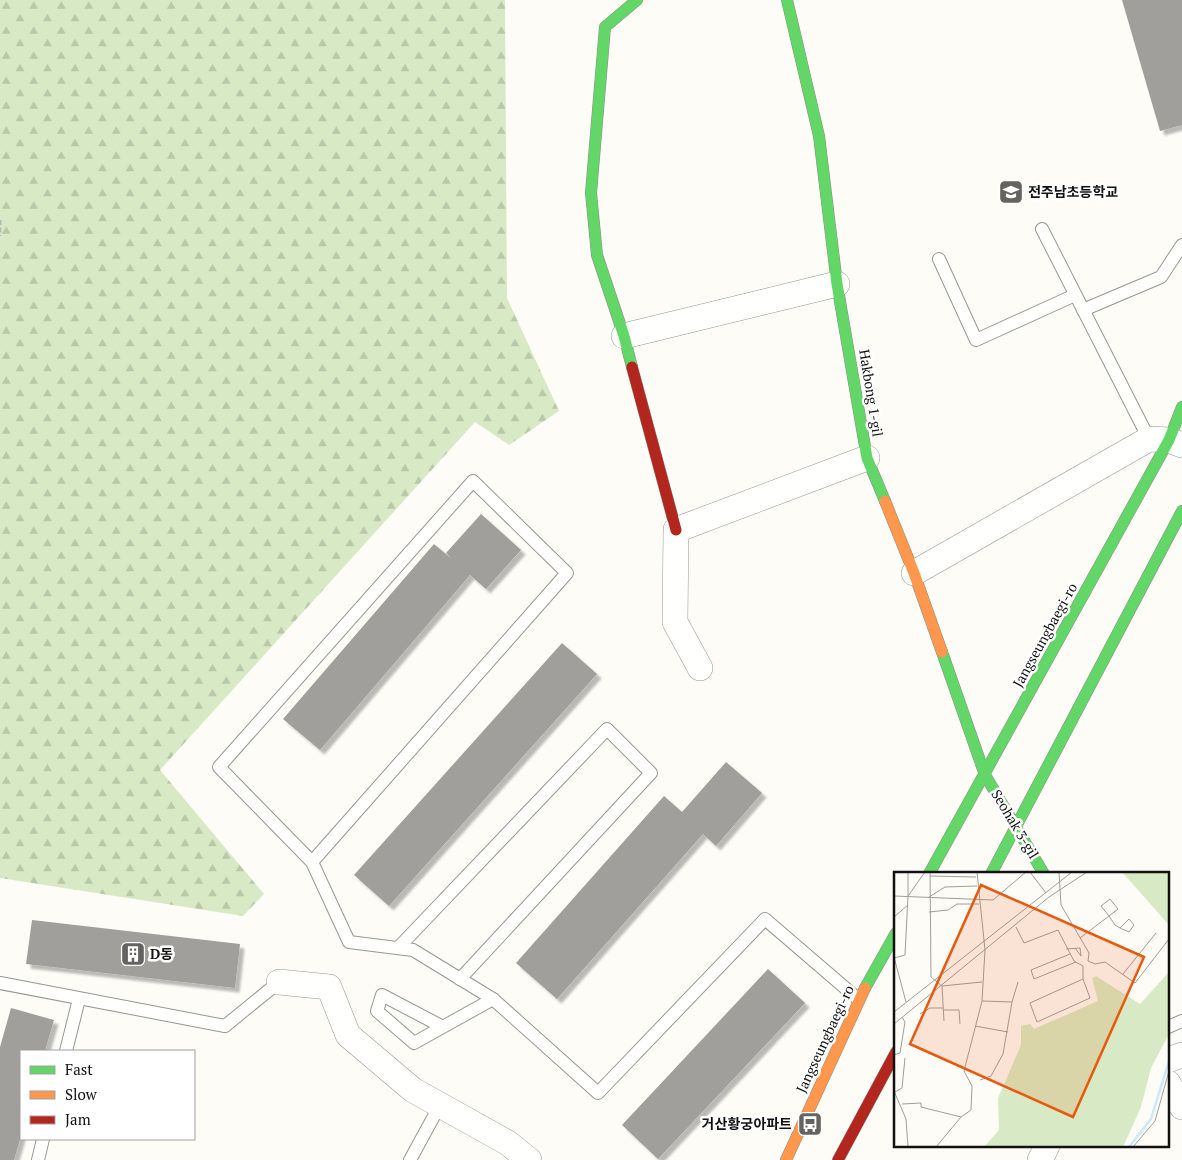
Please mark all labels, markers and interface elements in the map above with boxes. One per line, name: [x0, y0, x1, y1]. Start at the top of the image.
school or university icon: 전주남초등학교: [998, 179, 1024, 205]
place label: 전주남초등학교: [1028, 182, 1118, 201]
street label: Hakbong 1-gil: [855, 348, 888, 438]
street label: Jangseungbaegi-ro: [1008, 579, 1081, 690]
street label: Seohak 3-gil: [987, 786, 1044, 862]
inset map: [894, 872, 1170, 1148]
building icon: D동: [120, 941, 146, 967]
place label: D동: [150, 944, 173, 963]
street label: Jangseungbaegi-ro: [791, 982, 858, 1096]
legend: [20, 1050, 195, 1140]
text: Fast: [65, 1059, 93, 1079]
text: Slow: [65, 1084, 98, 1104]
text: Jam: [65, 1109, 91, 1129]
bus stop icon: 거산황궁아파트: [797, 1111, 823, 1137]
place label: 거산황궁아파트: [702, 1114, 792, 1133]

